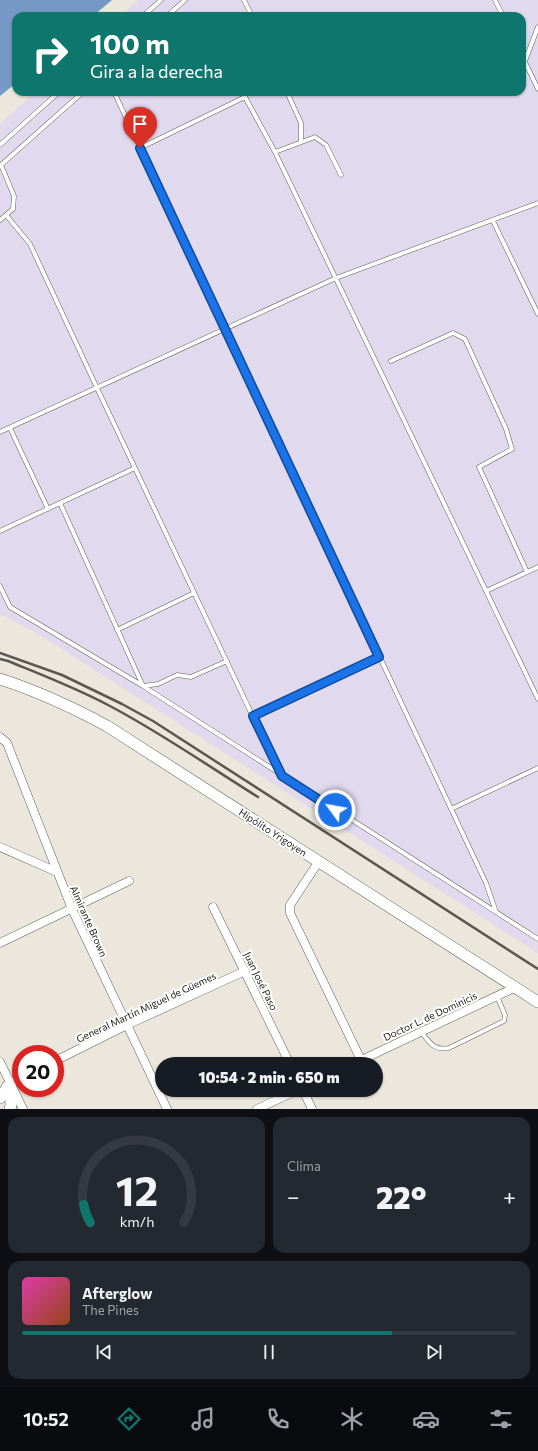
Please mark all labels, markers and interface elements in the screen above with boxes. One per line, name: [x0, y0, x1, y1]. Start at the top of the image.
text: 100 m: [90, 26, 170, 60]
icon: right: [24, 28, 76, 80]
text: Gira a la derecha: [90, 60, 223, 82]
pin: [123, 107, 157, 148]
icon: arrive: [129, 113, 151, 135]
position arrow: [314, 789, 356, 831]
street label: Hipólito Yrigoyen: [237, 806, 309, 858]
street label: Almirante Brown: [68, 884, 110, 958]
street label: Juan José Paso: [242, 950, 280, 1012]
street label: General Martín Miguel de Güemes: [74, 969, 218, 1045]
street label: Doctor L. de Dominicis: [381, 989, 479, 1043]
speed limit sign: 20: [12, 1045, 64, 1097]
text: 10:54 · 2 min · 650 m: [198, 1068, 340, 1086]
text: Clima: [287, 1158, 321, 1174]
text: 12: [115, 1164, 158, 1215]
text: 22°: [376, 1178, 427, 1215]
text: −: [287, 1183, 300, 1210]
text: +: [503, 1183, 516, 1210]
text: km/h: [119, 1212, 154, 1230]
text: Afterglow: [82, 1284, 152, 1302]
text: The Pines: [82, 1302, 139, 1318]
icon: previous: [93, 1341, 115, 1363]
icon: pause: [258, 1341, 280, 1363]
icon: next: [423, 1341, 445, 1363]
icon: directions: [115, 1405, 143, 1433]
icon: music: [189, 1405, 217, 1433]
icon: phone: [264, 1405, 292, 1433]
icon: climate: [338, 1405, 366, 1433]
icon: car: [412, 1405, 440, 1433]
icon: filters: [487, 1405, 515, 1433]
text: 10:52: [23, 1408, 69, 1430]

